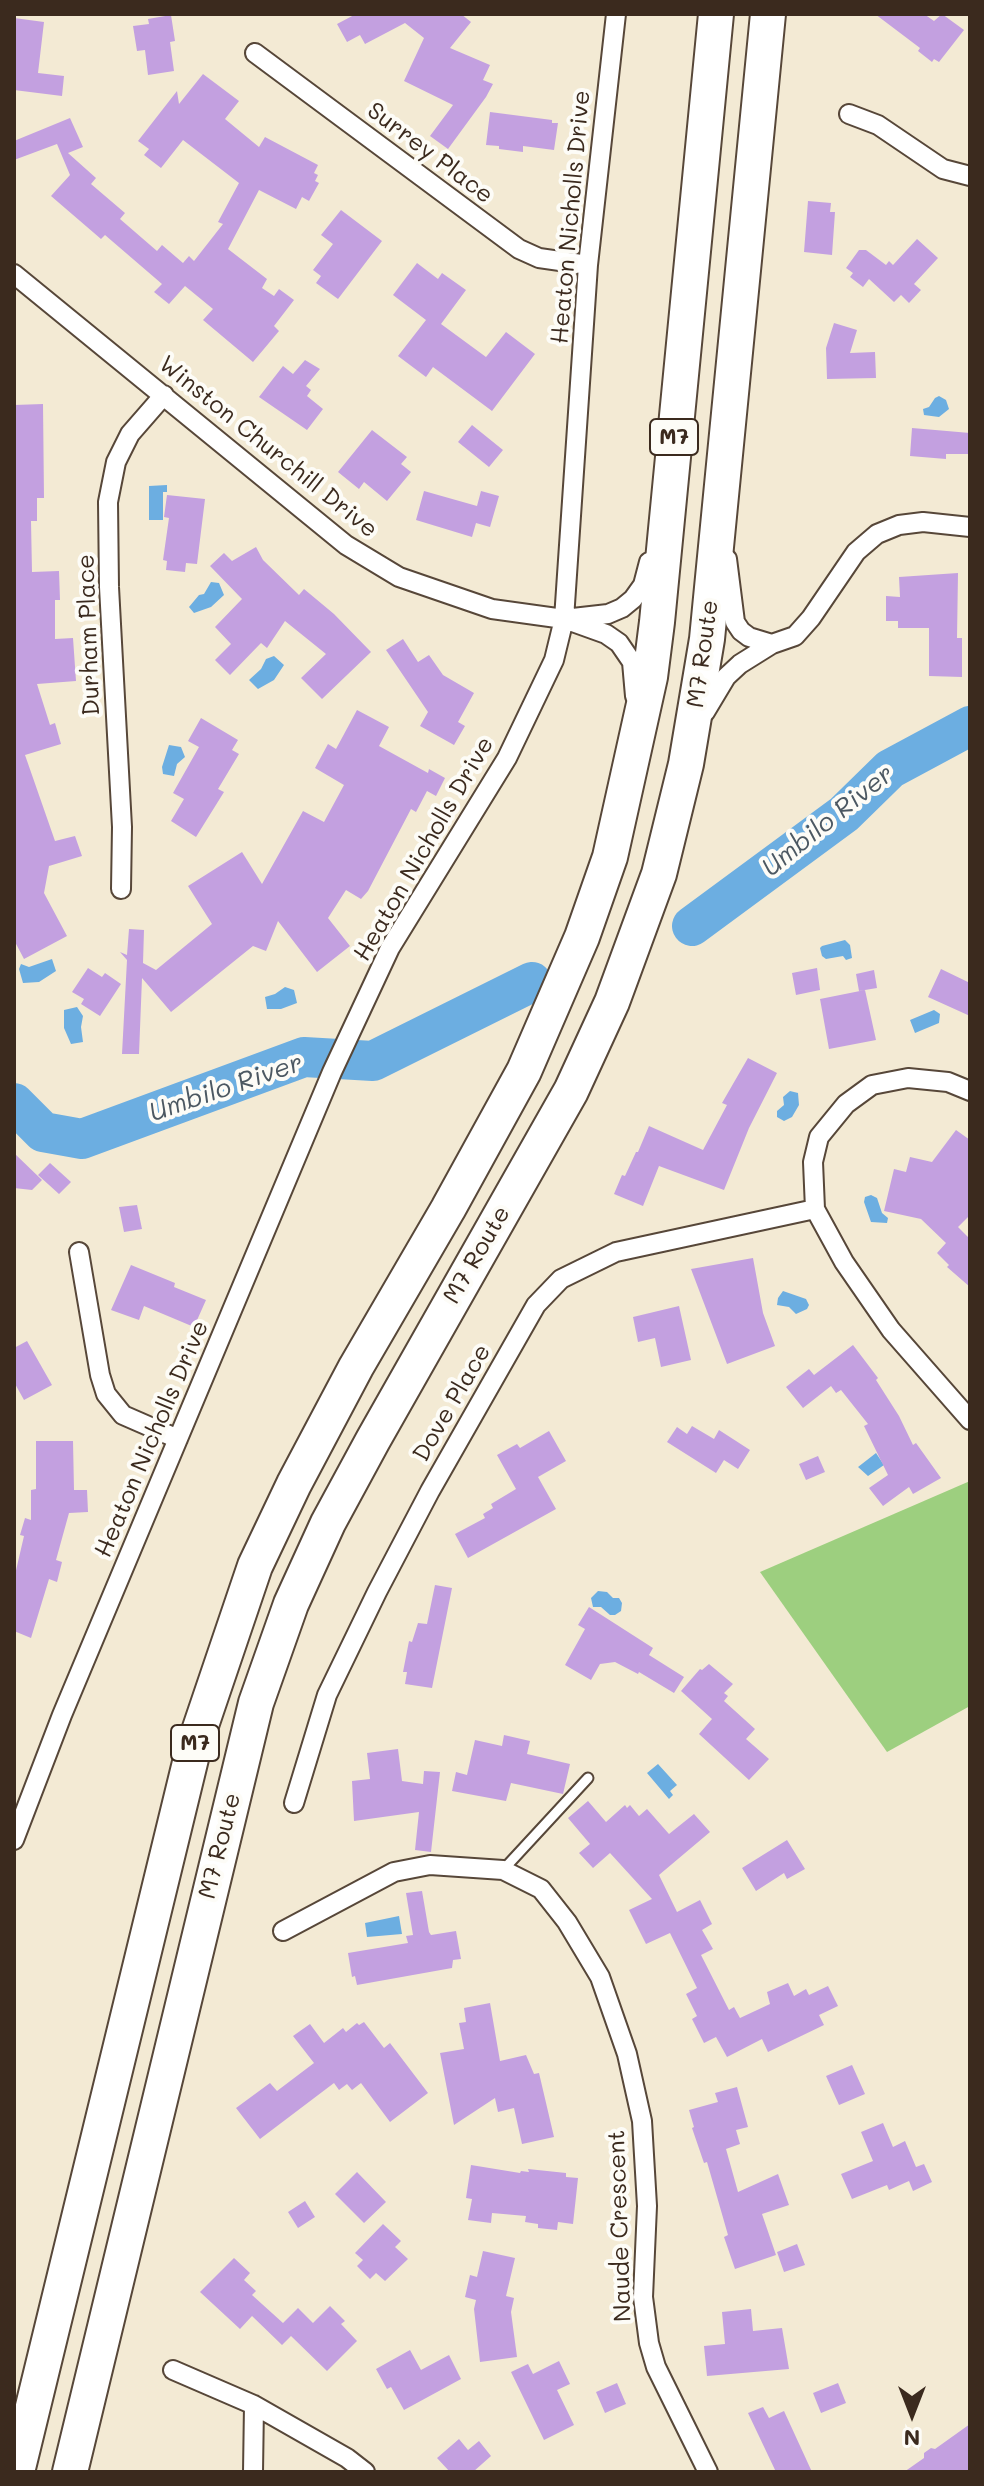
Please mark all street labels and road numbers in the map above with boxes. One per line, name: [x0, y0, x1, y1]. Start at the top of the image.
street label: Heaton Nicholls Drive: [546, 89, 596, 345]
street label: Surrey Place: [361, 96, 499, 210]
street label: Winston Churchill Drive: [153, 350, 383, 544]
road number: M7: [650, 419, 698, 455]
street label: Durham Place: [72, 554, 106, 716]
street label: M7 Route: [681, 598, 725, 710]
street label: Heaton Nicholls Drive: [348, 732, 500, 966]
street label: M7 Route: [437, 1201, 517, 1309]
street label: Heaton Nicholls Drive: [89, 1316, 215, 1562]
street label: Dove Place: [407, 1339, 497, 1467]
road number: M7: [171, 1725, 219, 1761]
street label: M7 Route: [193, 1790, 247, 1902]
street label: Naude Crescent: [602, 2130, 638, 2322]

